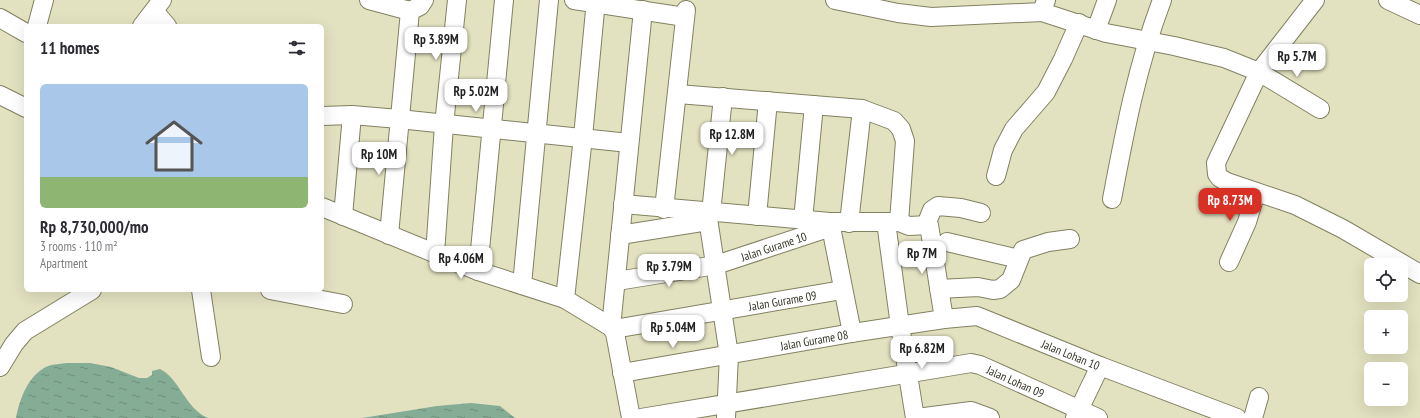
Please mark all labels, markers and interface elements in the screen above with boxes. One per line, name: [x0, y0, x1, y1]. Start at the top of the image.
pin: Rp 3.89M: [395, 27, 477, 61]
text: Rp 3.89M: [413, 31, 459, 48]
text: 11 homes: [40, 37, 99, 59]
icon: filters: [286, 37, 308, 59]
pin: Rp 5.7M: [1260, 44, 1334, 78]
text: Rp 5.7M: [1278, 48, 1316, 65]
pin: Rp 5.02M: [435, 79, 517, 113]
text: Rp 5.02M: [453, 83, 499, 100]
icon: home: [138, 110, 210, 182]
pin: Rp 12.8M: [691, 122, 773, 156]
text: Rp 12.8M: [709, 126, 755, 143]
pin: Rp 10M: [346, 142, 412, 176]
text: Rp 10M: [361, 146, 397, 163]
pin: Rp 8.73M: [1189, 188, 1271, 222]
text: Rp 8.73M: [1207, 192, 1253, 209]
text: Rp 8,730,000/mo: [40, 216, 149, 238]
street label: Jalan Gurame 10: [738, 228, 809, 264]
text: 3 rooms · 110 m²: [40, 238, 118, 255]
pin: Rp 7M: [894, 241, 950, 275]
text: Rp 7M: [907, 245, 937, 262]
pin: Rp 4.06M: [420, 246, 502, 280]
text: Rp 4.06M: [438, 250, 484, 267]
pin: Rp 3.79M: [628, 254, 710, 288]
text: Apartment: [40, 255, 88, 272]
text: Rp 3.79M: [646, 258, 692, 275]
map controls: [1364, 258, 1408, 406]
button: locate: [1364, 258, 1408, 302]
street label: Jalan Gurame 09: [747, 287, 818, 314]
button: +: [1364, 310, 1408, 354]
pin: Rp 5.04M: [632, 315, 714, 349]
text: Rp 5.04M: [650, 319, 696, 336]
street label: Jalan Gurame 08: [778, 326, 849, 353]
street label: Jalan Lohan 10: [1039, 335, 1102, 373]
pin: Rp 6.82M: [881, 336, 963, 370]
text: Rp 6.82M: [899, 340, 945, 357]
street label: Jalan Lohan 09: [984, 361, 1047, 401]
button: −: [1364, 362, 1408, 406]

